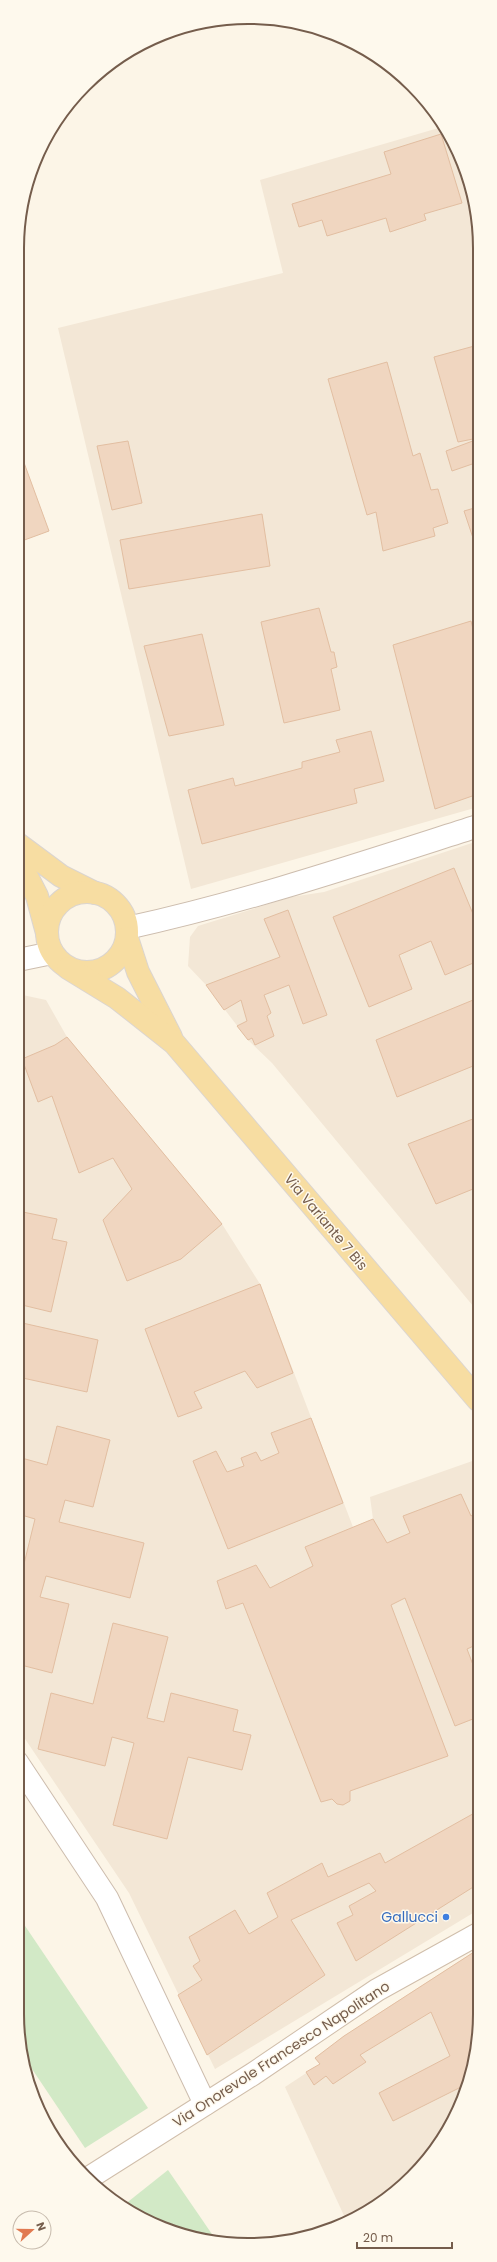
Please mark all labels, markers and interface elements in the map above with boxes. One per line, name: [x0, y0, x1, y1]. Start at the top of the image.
street label: Via Variante 7 Bis: [280, 1169, 372, 1275]
place label: Gallucci: [381, 1907, 438, 1927]
marker: Gallucci: [441, 1912, 451, 1922]
street label: Via Onorevole Francesco Napolitano: [169, 1976, 393, 2132]
north arrow: [12, 2210, 52, 2250]
text: N: [32, 2220, 50, 2233]
scale bar: [357, 2224, 452, 2250]
text: 20 m: [363, 2229, 393, 2246]

